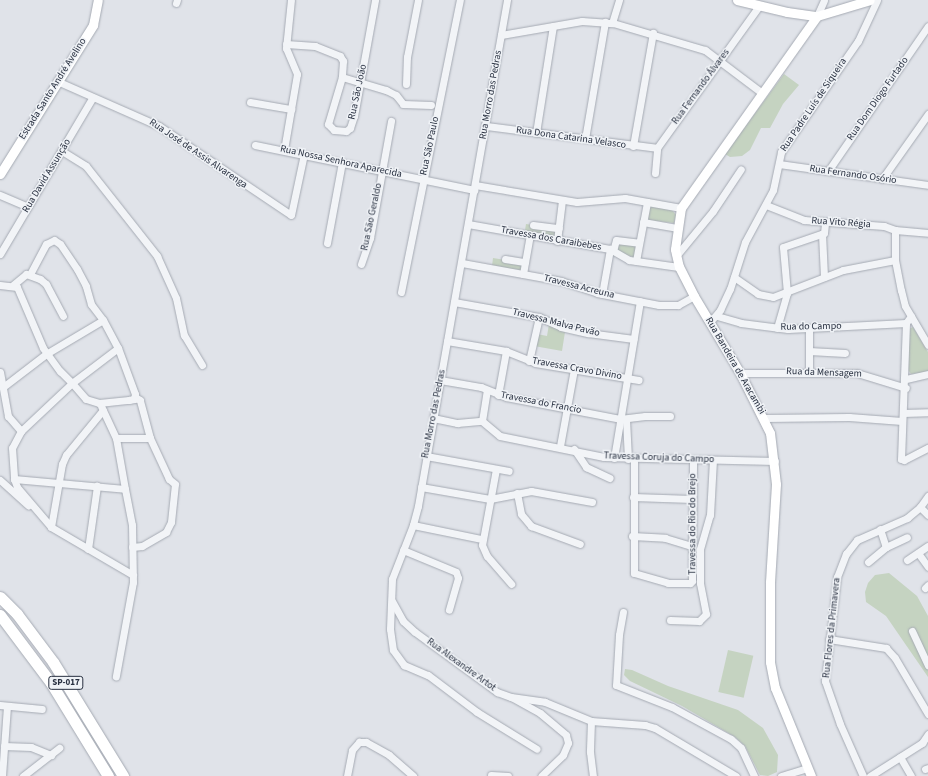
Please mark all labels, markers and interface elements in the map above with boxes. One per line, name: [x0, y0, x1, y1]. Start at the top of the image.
street label: Estrada Santo André Avelino: [17, 36, 89, 142]
street label: Rua Fernando Álvares: [670, 47, 732, 127]
street label: Rua Morro das Pedras: [477, 49, 505, 141]
street label: Rua Dom Diogo Furtado: [845, 55, 911, 143]
street label: Rua Padre Luís de Siqueira: [778, 56, 850, 154]
street label: Rua São João: [346, 63, 370, 121]
street label: Rua São Paulo: [418, 116, 442, 176]
street label: Rua José de Assis Alvarenga: [147, 117, 249, 191]
street label: Rua Dona Catarina Velasco: [515, 124, 627, 152]
street label: Rua David Assunção: [20, 137, 74, 215]
street label: Rua Nossa Senhora Aparecida: [279, 143, 403, 181]
street label: Rua Fernando Osório: [809, 163, 897, 187]
street label: Rua São Geraldo: [359, 182, 385, 252]
street label: Rua Vito Régia: [811, 215, 871, 231]
street label: Travessa dos Caraibebes: [500, 224, 602, 254]
street label: Travessa Acreuna: [542, 272, 616, 302]
street label: Travessa Malva Pavão: [511, 306, 601, 340]
street label: Rua Bandeira de Aracambi: [702, 315, 768, 417]
street label: Rua do Campo: [780, 320, 842, 334]
street label: Travessa Cravo Divino: [531, 355, 623, 383]
street label: Rua da Mensagem: [786, 366, 862, 380]
street label: Rua Morro das Pedras: [419, 369, 449, 459]
street label: Travessa do Francio: [500, 389, 582, 417]
street label: Travessa Coruja do Campo: [603, 450, 715, 466]
street label: Travessa do Rio do Brejo: [687, 473, 699, 575]
street label: Rua Flores da Primavera: [821, 577, 843, 679]
street label: Rua Alexandre Artot: [424, 636, 498, 694]
road number: SP-017: [48, 676, 84, 690]

